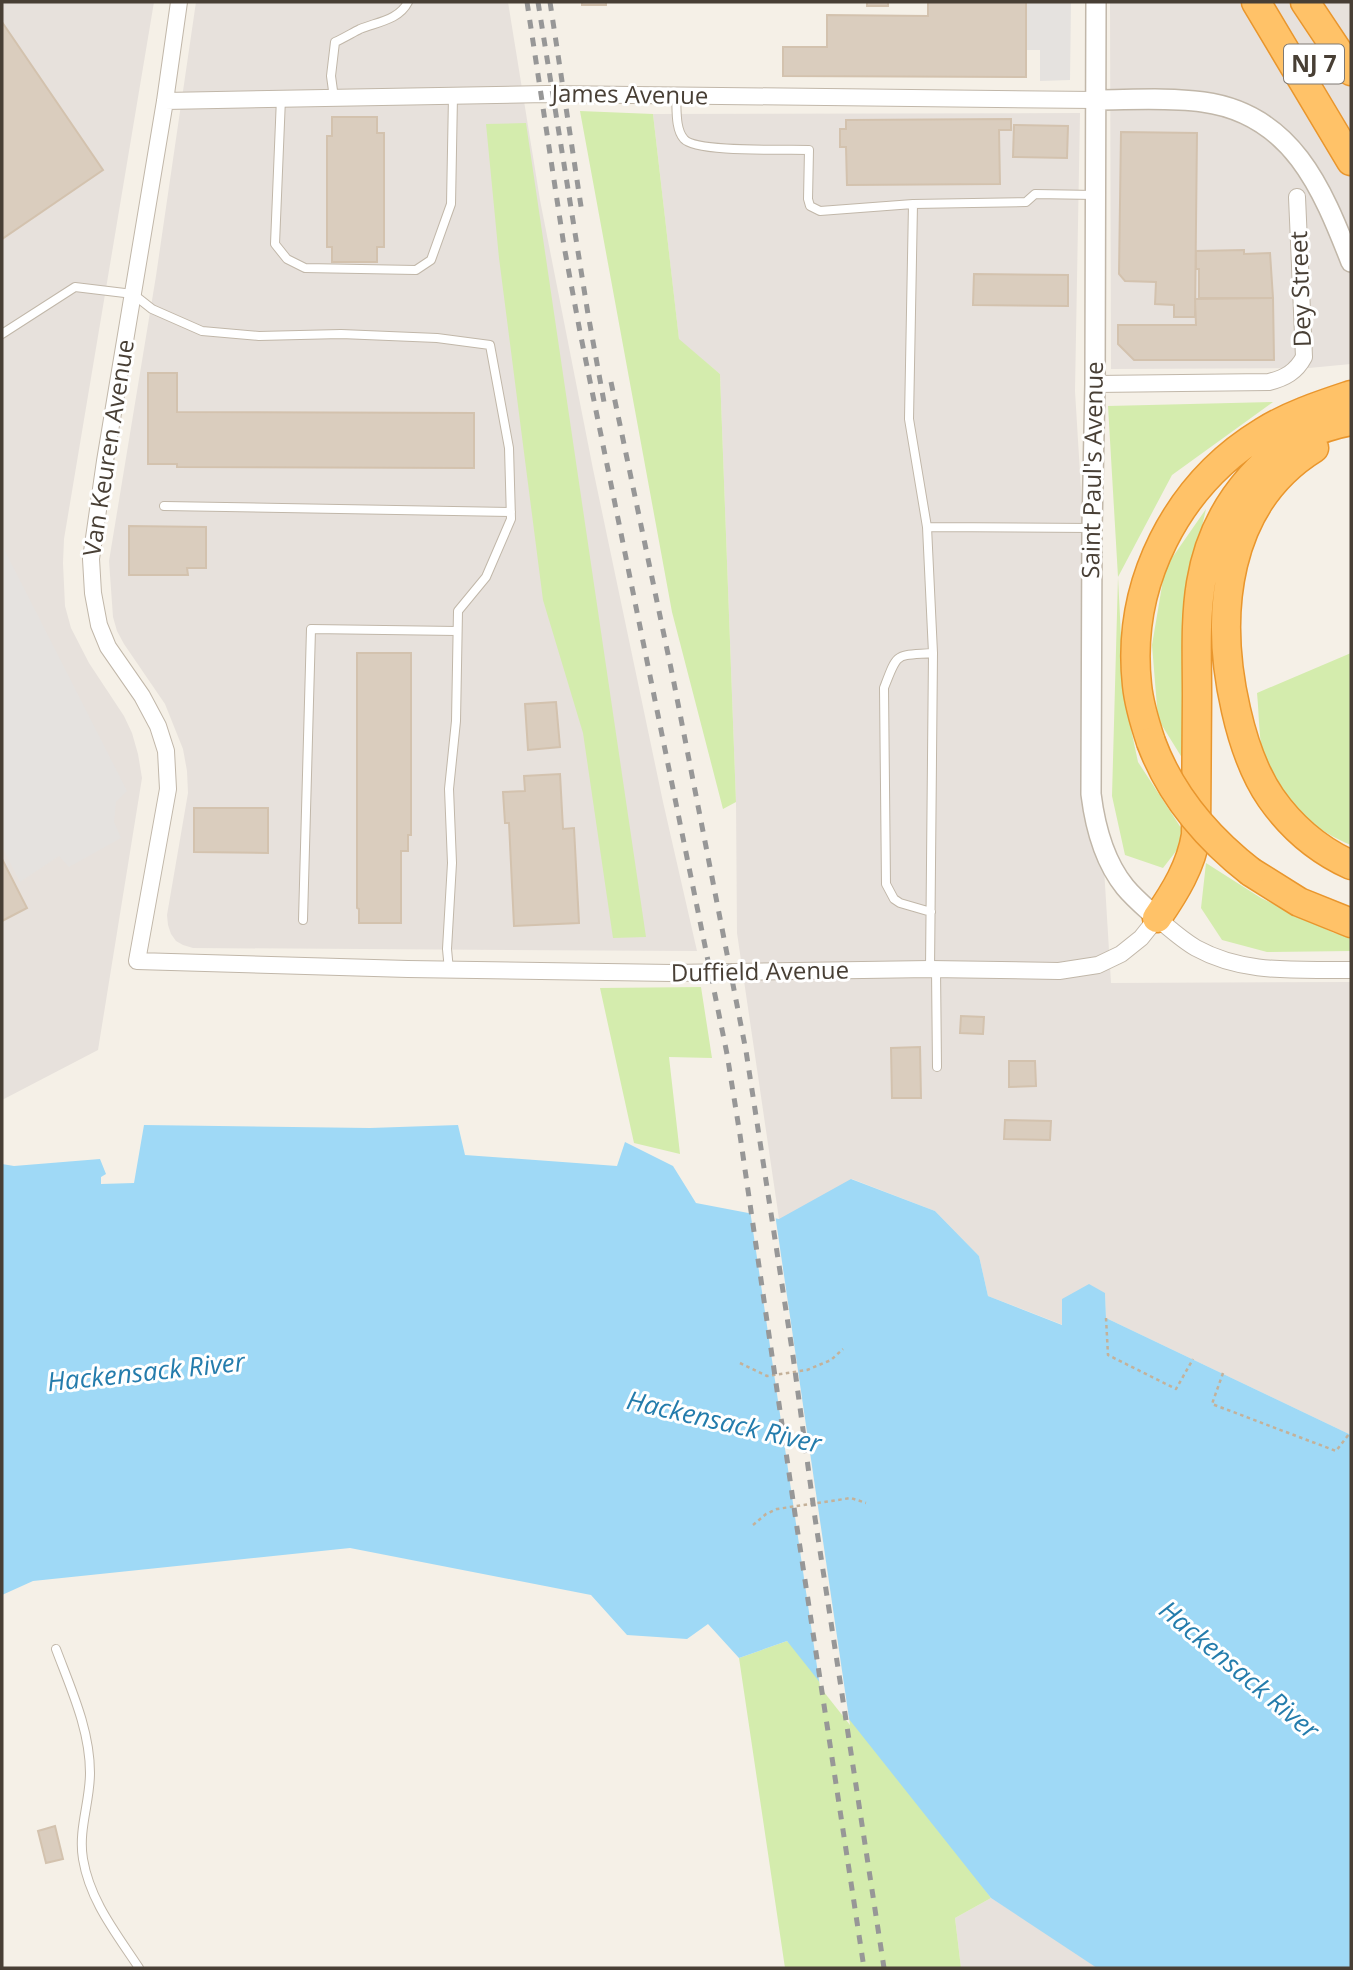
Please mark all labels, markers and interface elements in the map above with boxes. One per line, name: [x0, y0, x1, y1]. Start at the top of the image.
road number: NJ 7: [1284, 44, 1344, 83]
street label: James Avenue: [549, 76, 709, 111]
street label: Dey Street: [1281, 230, 1318, 348]
street label: Van Keuren Avenue: [74, 337, 141, 559]
street label: Saint Paul's Avenue: [1073, 361, 1110, 579]
street label: Duffield Avenue: [671, 952, 849, 989]
water label: Hackensack River: [45, 1343, 248, 1399]
water label: Hackensack River: [623, 1381, 827, 1461]
water label: Hackensack River: [1152, 1592, 1329, 1748]

